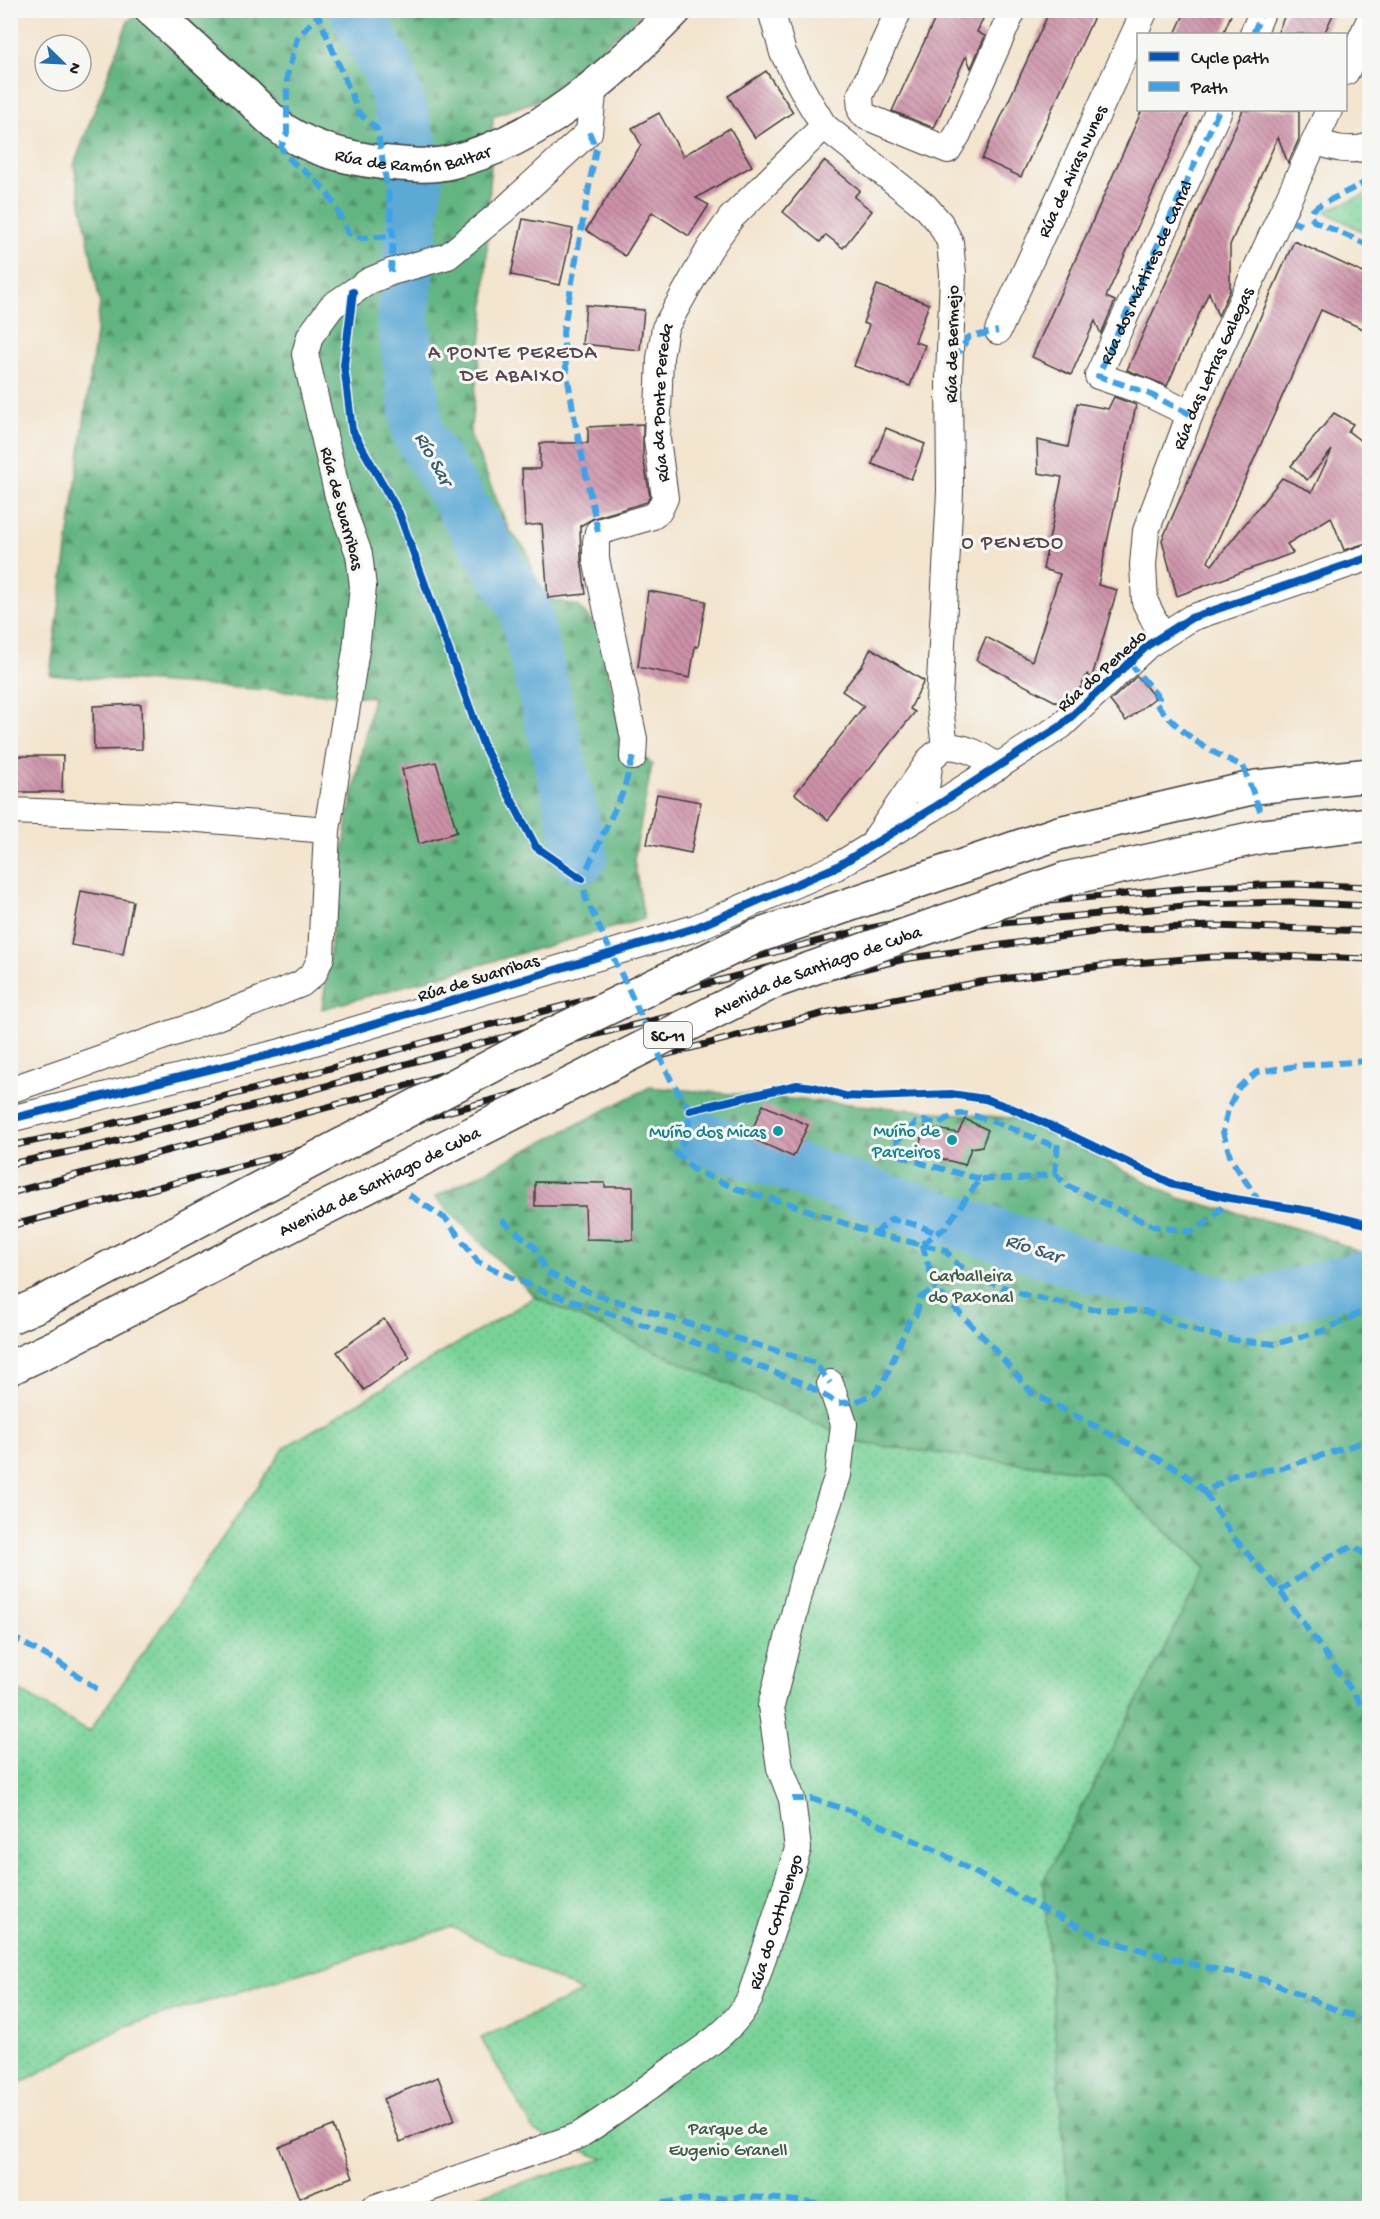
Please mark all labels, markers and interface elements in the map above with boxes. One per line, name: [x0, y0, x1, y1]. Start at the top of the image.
north arrow: [33, 33, 93, 93]
legend: [1137, 33, 1347, 111]
text: Cycle path: [1191, 49, 1269, 70]
text: N: [62, 59, 84, 77]
text: Path: [1190, 79, 1228, 100]
street label: Rúa de Airas Nunes: [1034, 101, 1113, 241]
street label: Rúa de Ramón Baltar: [332, 142, 496, 178]
street label: Rúa dos Mártires de Carral: [1097, 178, 1199, 369]
street label: Rúa das Letras Galegas: [1169, 283, 1260, 453]
street label: Rúa de Bermejo: [942, 285, 965, 403]
street label: Rúa da Ponte Pereda: [649, 318, 680, 483]
district label: A PONTE PEREDA DE ABAIXO: [428, 343, 598, 389]
water label: Río Sar: [408, 429, 458, 494]
street label: Rúa de Suarribas: [314, 445, 367, 573]
district label: O PENEDO: [962, 533, 1064, 556]
street label: Rúa do Penedo: [1054, 626, 1152, 718]
street label: Avenida de Santiago de Cuba: [710, 922, 926, 1024]
street label: Rúa de Suarribas: [416, 951, 543, 1008]
road number: SC-11: [644, 1022, 692, 1048]
place label: Muíño de Parceiros: [871, 1122, 941, 1164]
street label: Avenida de Santiago de Cuba: [276, 1123, 485, 1243]
place label: Muíño dos Micas: [649, 1123, 767, 1144]
marker: Muíño dos Micas: [771, 1124, 785, 1138]
marker: Muíño de Parceiros: [945, 1133, 959, 1147]
water label: Río Sar: [1002, 1231, 1067, 1271]
park label: Carballeira do Paxonal: [928, 1267, 1014, 1309]
street label: Rúa do Cottolengo: [745, 1852, 809, 1993]
park label: Parque de Eugenio Granell: [669, 2120, 787, 2162]

